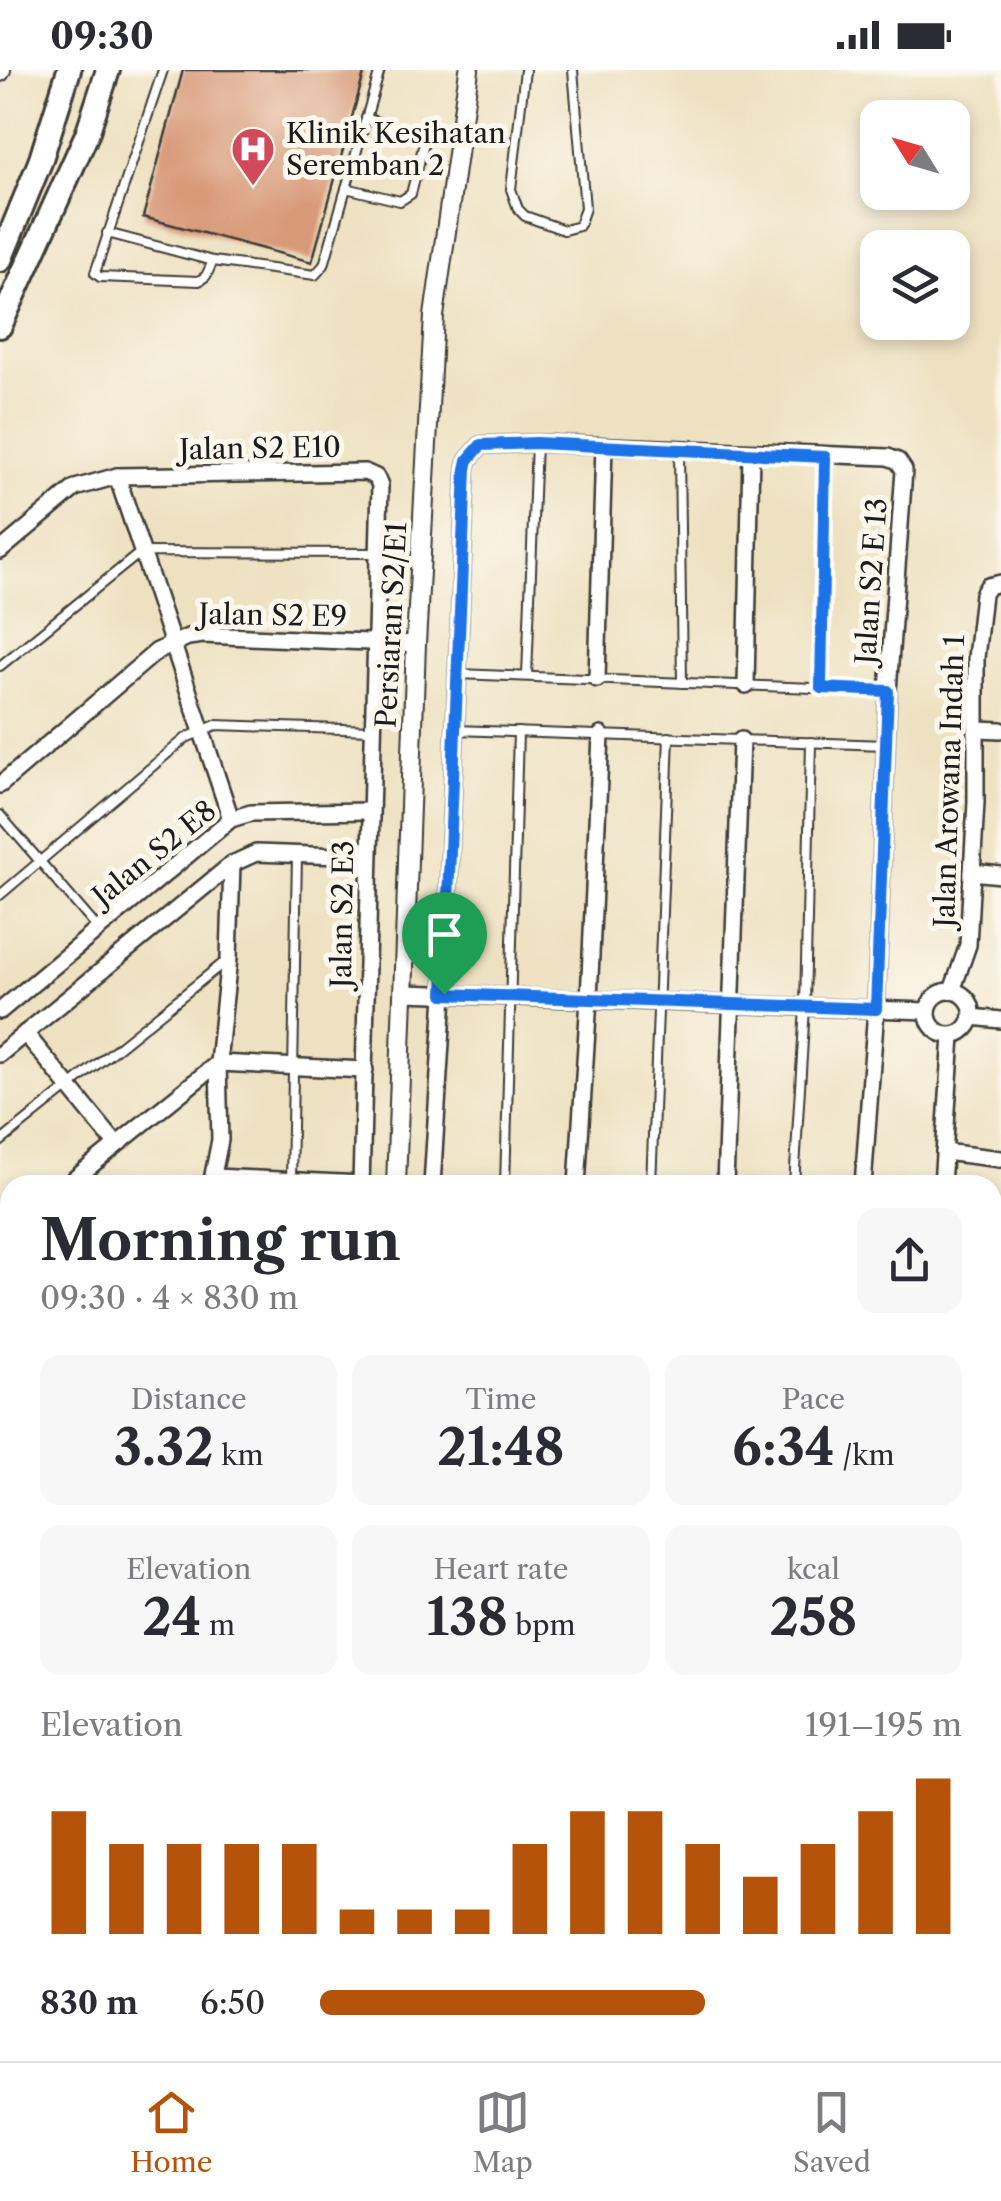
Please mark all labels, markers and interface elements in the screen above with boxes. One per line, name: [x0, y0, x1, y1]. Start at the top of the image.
text: 09:30: [50, 12, 154, 59]
north arrow: [860, 100, 970, 210]
map controls: [860, 100, 970, 340]
place label: Klinik Kesihatan Seremban 2: [286, 116, 506, 182]
hospital icon: Klinik Kesihatan Seremban 2: [230, 126, 276, 187]
button: layers: [860, 230, 970, 340]
street label: Jalan S2 E10: [175, 430, 341, 466]
street label: Jalan S2 E 13: [848, 497, 894, 669]
street label: Persiaran S2/E1: [369, 521, 413, 729]
street label: Jalan S2 E9: [194, 597, 348, 633]
street label: Jalan Arowana Indah 1: [927, 634, 971, 932]
street label: Jalan S2 E8: [82, 793, 222, 915]
street label: Jalan S2 E3: [324, 840, 360, 992]
pin: [402, 892, 487, 995]
icon: arrive: [417, 907, 472, 962]
text: Morning run: [40, 1207, 401, 1274]
button: share: [857, 1208, 962, 1313]
text: 09:30 · 4 × 830 m: [40, 1278, 298, 1317]
text: Distance: [131, 1382, 247, 1416]
text: Time: [466, 1382, 536, 1416]
text: Pace: [782, 1382, 845, 1416]
text: 3.32: [114, 1416, 214, 1478]
text: 21:48: [437, 1416, 565, 1478]
text: 6:34: [732, 1416, 835, 1478]
text: km: [214, 1438, 263, 1472]
text: /km: [835, 1438, 895, 1472]
text: Elevation: [126, 1552, 251, 1586]
text: Heart rate: [434, 1552, 568, 1586]
text: kcal: [787, 1552, 840, 1586]
text: 24: [142, 1586, 201, 1648]
text: 138: [426, 1586, 508, 1648]
text: 258: [769, 1586, 857, 1648]
text: m: [201, 1608, 235, 1642]
text: bpm: [508, 1608, 576, 1642]
text: Elevation: [40, 1705, 183, 1744]
text: 191–195 m: [805, 1705, 962, 1744]
text: 830 m: [40, 1983, 138, 2022]
text: 6:50: [200, 1983, 265, 2022]
tab: Home: [130, 2085, 212, 2179]
tab: Map: [473, 2085, 533, 2179]
tab: Saved: [793, 2085, 871, 2179]

